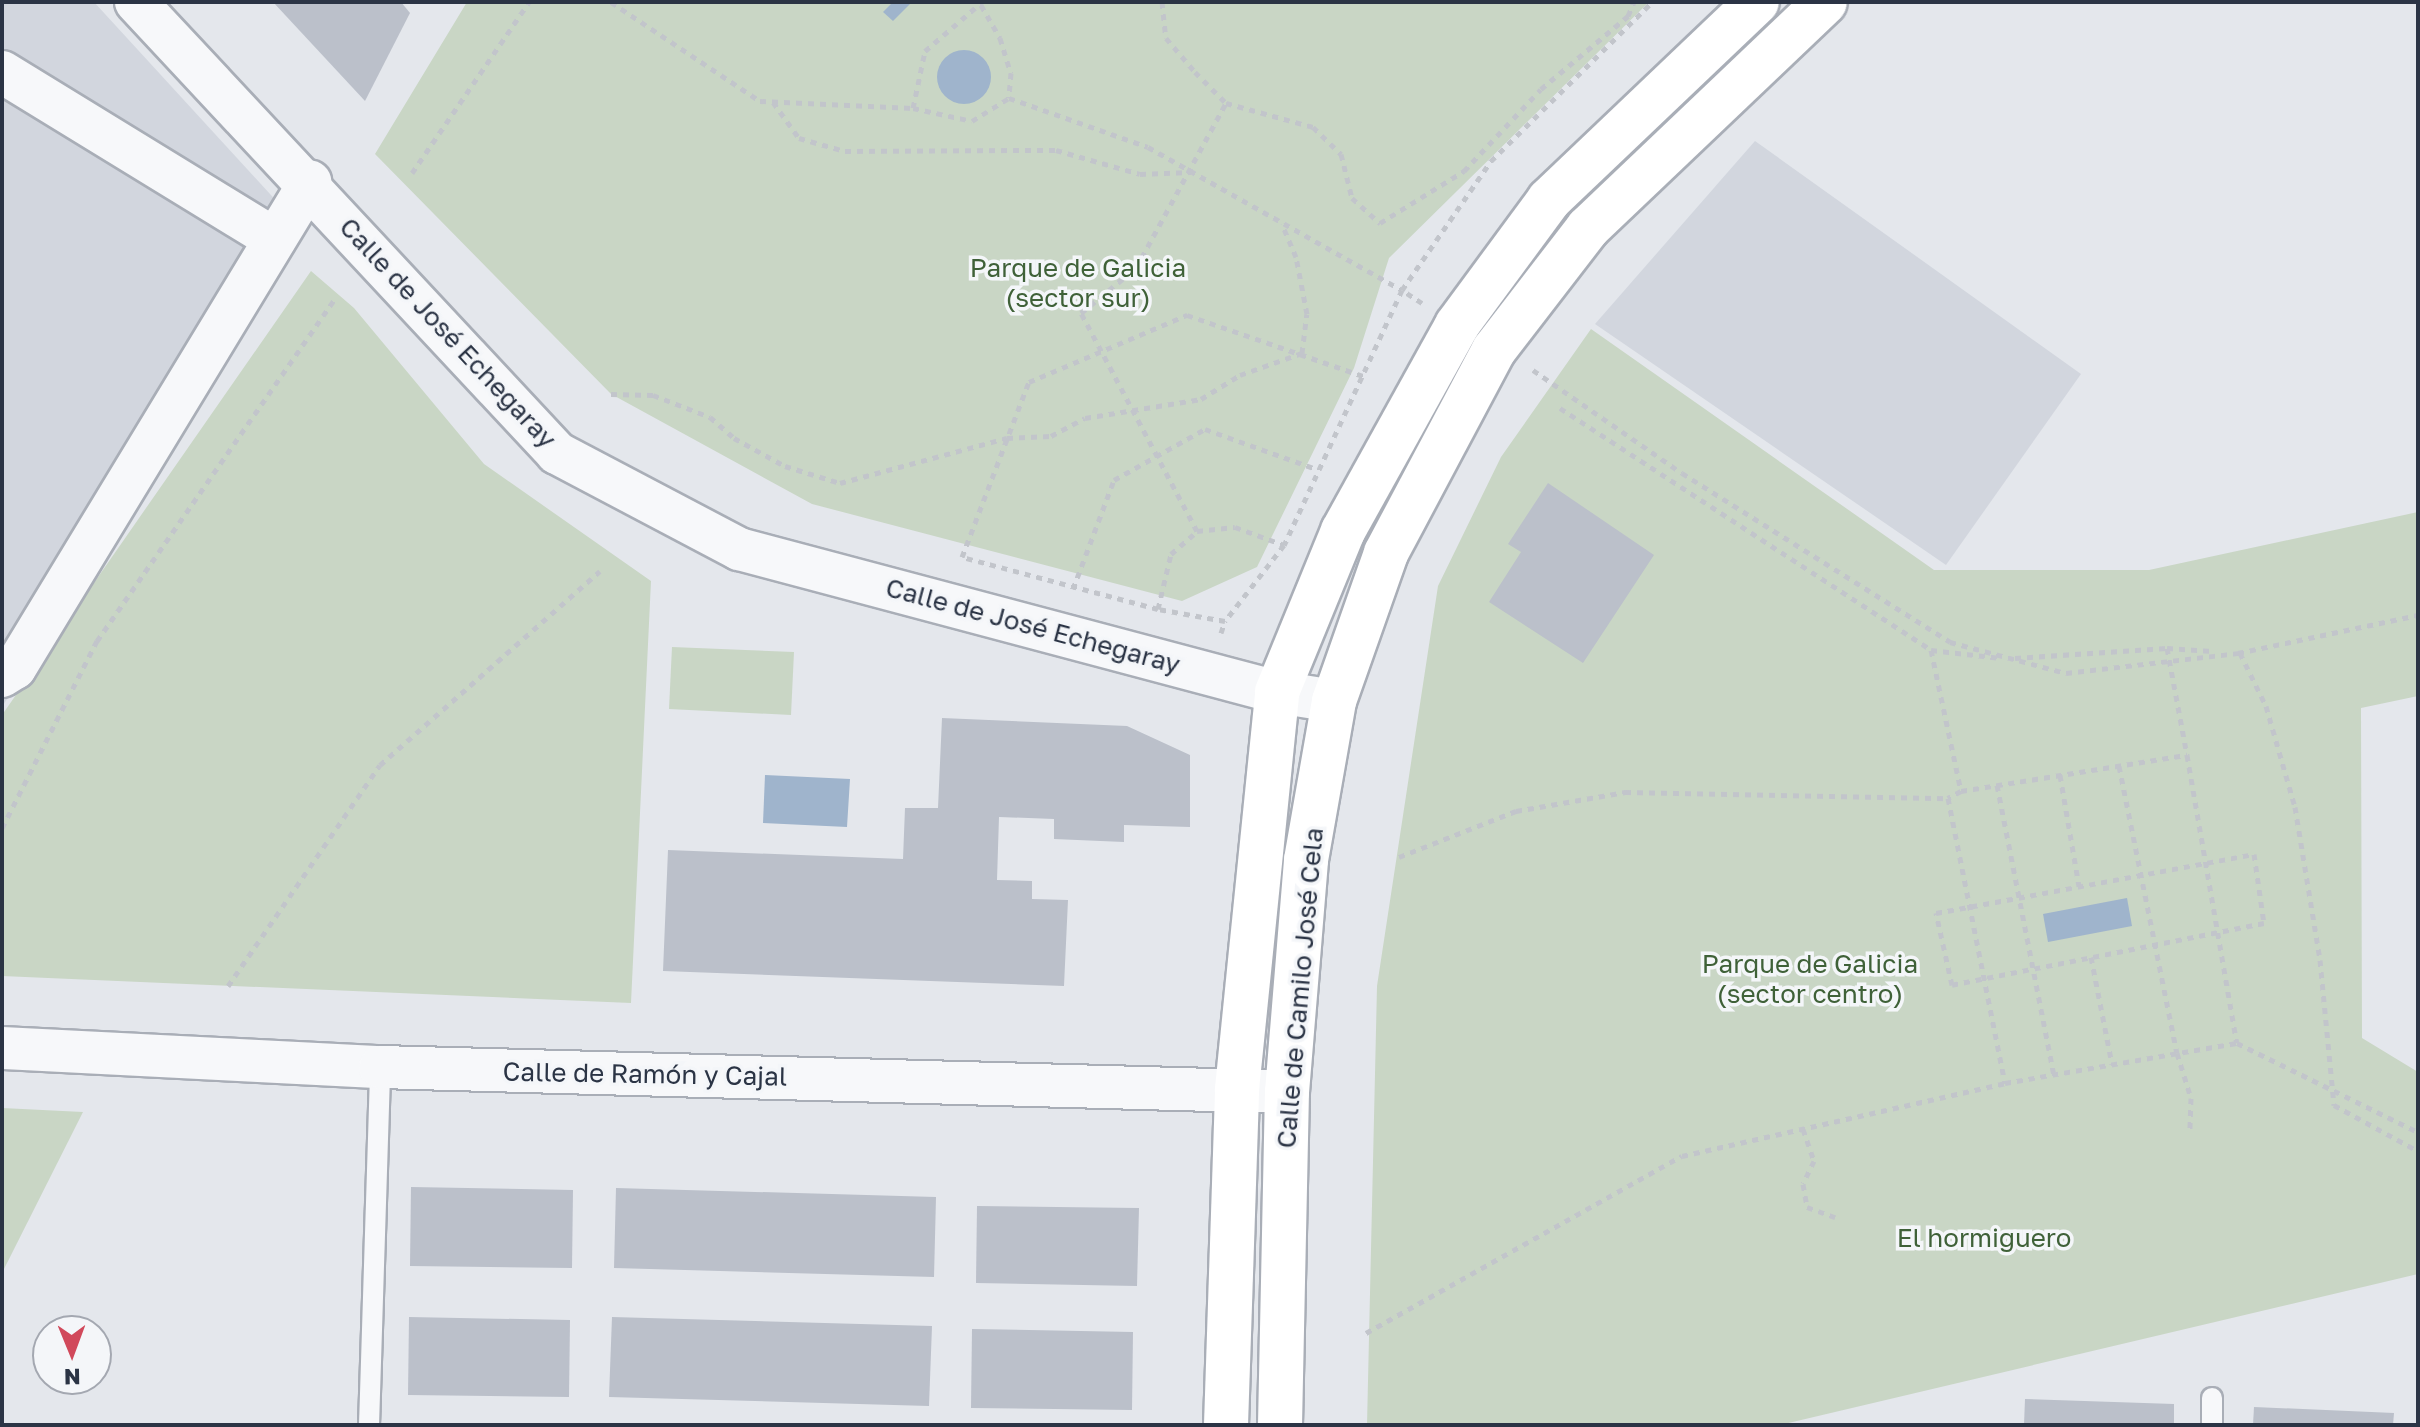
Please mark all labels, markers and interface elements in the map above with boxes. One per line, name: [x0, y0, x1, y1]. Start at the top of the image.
street label: Calle de José Echegaray: [333, 211, 563, 455]
park label: Parque de Galicia (sector sur): [970, 252, 1186, 314]
street label: Calle de José Echegaray: [882, 572, 1184, 680]
street label: Calle de Camilo José Cela: [1270, 826, 1330, 1150]
park label: Parque de Galicia (sector centro): [1702, 948, 1918, 1010]
street label: Calle de Ramón y Cajal: [502, 1056, 788, 1092]
park label: El hormiguero: [1897, 1222, 2071, 1254]
north arrow: [32, 1315, 112, 1395]
text: N: [64, 1364, 81, 1391]

